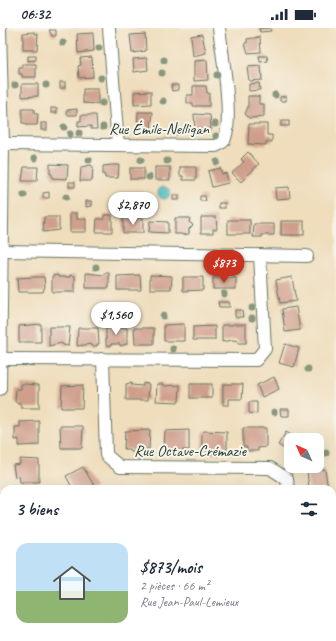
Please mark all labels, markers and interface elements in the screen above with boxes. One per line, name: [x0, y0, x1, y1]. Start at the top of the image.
text: 06:32: [20, 5, 50, 24]
street label: Rue Émile-Nelligan: [109, 119, 210, 139]
pin: $2,870: [100, 192, 166, 226]
text: $2,870: [117, 197, 149, 213]
pin: $873: [200, 250, 248, 284]
text: $873: [212, 255, 236, 271]
pin: $1,560: [83, 302, 149, 336]
text: $1,560: [100, 307, 132, 323]
north arrow: [284, 433, 324, 473]
map controls: [284, 433, 324, 473]
street label: Rue Octave-Crémazie: [134, 441, 248, 461]
icon: filters: [298, 498, 320, 520]
text: 3 biens: [16, 499, 58, 520]
text: $873/mois: [140, 557, 202, 578]
icon: home: [48, 559, 96, 607]
text: 2 pièces · 66 m²: [140, 578, 209, 594]
text: Rue Jean-Paul-Lemieux: [140, 594, 238, 610]

